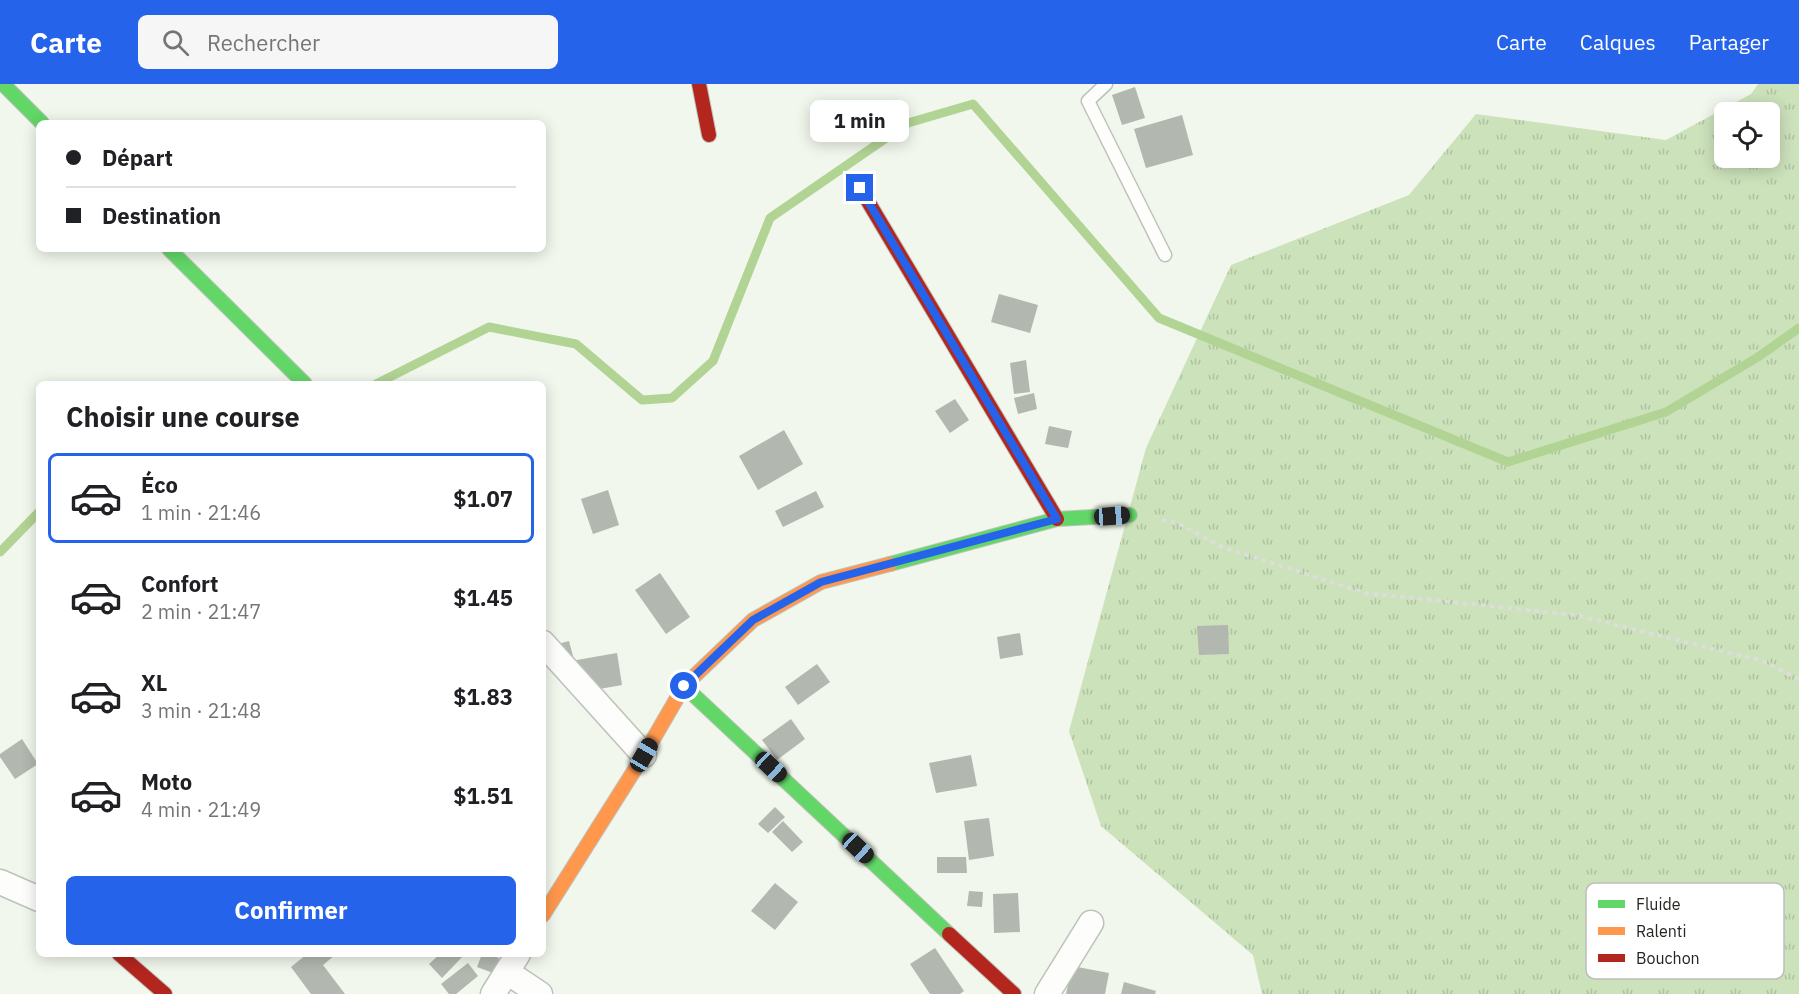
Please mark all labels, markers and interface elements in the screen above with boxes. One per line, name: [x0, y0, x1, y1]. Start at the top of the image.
search box: [138, 15, 558, 69]
text: Carte: [30, 24, 102, 61]
icon: search: [159, 26, 192, 59]
text: Rechercher: [207, 28, 320, 57]
text: Carte: [1496, 28, 1547, 56]
text: Calques: [1580, 28, 1656, 56]
text: Partager: [1689, 28, 1769, 56]
callout: 1 min: [810, 101, 910, 143]
map controls: [1714, 102, 1780, 168]
button: locate: [1714, 102, 1780, 168]
text: 1 min: [833, 107, 886, 134]
text: Départ: [102, 143, 173, 172]
route end: [846, 174, 873, 201]
text: Destination: [102, 201, 221, 230]
text: Choisir une course: [66, 399, 300, 434]
text: Éco: [141, 470, 178, 499]
icon: car: [69, 471, 123, 525]
text: $1.07: [453, 484, 513, 513]
text: 1 min · 21:46: [141, 499, 261, 526]
car: [1093, 506, 1131, 526]
text: Confort: [141, 569, 219, 598]
icon: car: [69, 570, 123, 624]
text: $1.45: [453, 583, 513, 612]
text: 2 min · 21:47: [141, 598, 261, 625]
text: XL: [141, 668, 167, 697]
icon: car: [69, 669, 123, 723]
route start: [670, 672, 697, 699]
text: $1.83: [453, 682, 513, 711]
text: 3 min · 21:48: [141, 697, 261, 724]
car: [627, 735, 661, 775]
car: [752, 748, 790, 786]
text: Moto: [141, 767, 192, 796]
icon: car: [69, 768, 123, 822]
text: $1.51: [453, 781, 513, 810]
text: 4 min · 21:49: [141, 796, 261, 823]
car: [839, 829, 877, 867]
button: Confirmer: [66, 876, 516, 945]
legend: [1586, 883, 1784, 979]
text: Fluide: [1636, 894, 1681, 914]
text: Ralenti: [1636, 921, 1686, 941]
text: Bouchon: [1636, 948, 1700, 968]

